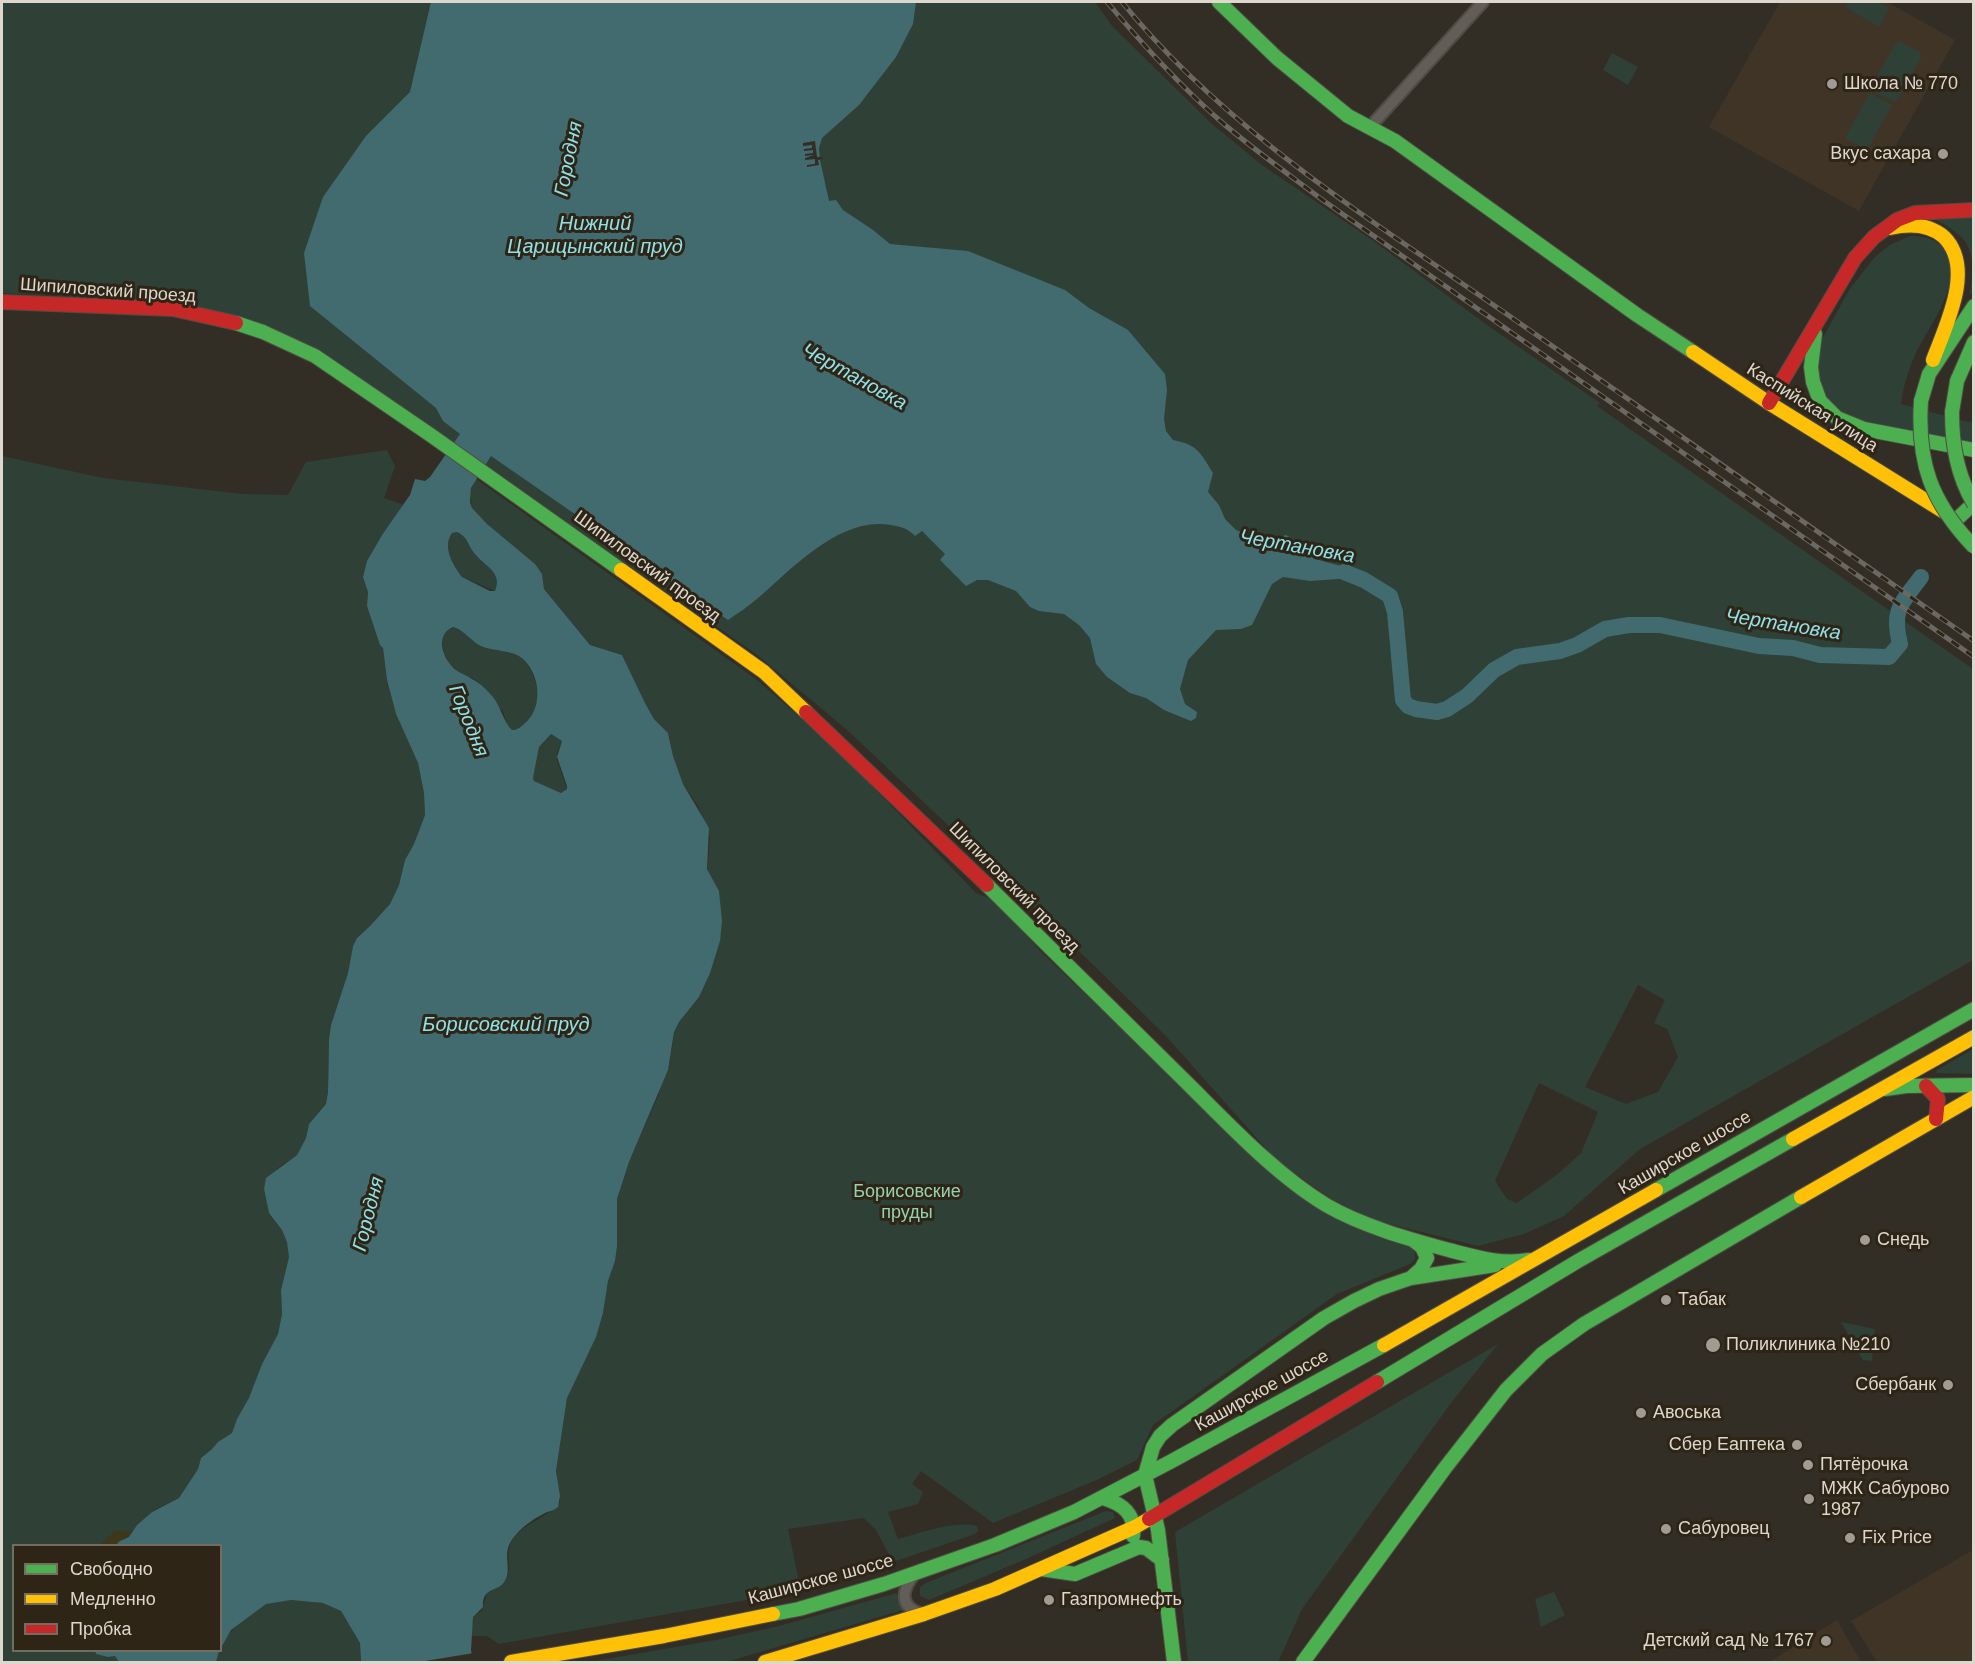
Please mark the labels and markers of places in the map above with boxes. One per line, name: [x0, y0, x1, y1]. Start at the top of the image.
place label: Школа № 770: [1844, 73, 1958, 95]
marker: Школа № 770: [1825, 77, 1839, 91]
place label: Вкус сахара: [1830, 143, 1931, 165]
marker: Вкус сахара: [1936, 147, 1950, 161]
place label: Снедь: [1877, 1229, 1929, 1251]
marker: Снедь: [1858, 1233, 1872, 1247]
place label: Табак: [1678, 1289, 1726, 1311]
marker: Табак: [1659, 1293, 1673, 1307]
place label: Поликлиника №210: [1726, 1334, 1890, 1356]
marker: Поликлиника №210: [1704, 1336, 1722, 1354]
place label: Сбербанк: [1855, 1374, 1936, 1396]
marker: Сбербанк: [1941, 1378, 1955, 1392]
place label: Авоська: [1653, 1402, 1721, 1424]
marker: Авоська: [1634, 1406, 1648, 1420]
place label: Сбер Еаптека: [1669, 1434, 1785, 1456]
marker: Сбер Еаптека: [1790, 1438, 1804, 1452]
place label: Пятёрочка: [1820, 1454, 1908, 1476]
marker: Пятёрочка: [1801, 1458, 1815, 1472]
place label: МЖК Сабурово 1987: [1821, 1478, 1949, 1520]
marker: МЖК Сабурово 1987: [1802, 1492, 1816, 1506]
place label: Сабуровец: [1678, 1518, 1770, 1540]
marker: Сабуровец: [1659, 1522, 1673, 1536]
place label: Fix Price: [1862, 1527, 1932, 1549]
marker: Fix Price: [1843, 1531, 1857, 1545]
place label: Газпромнефть: [1061, 1589, 1182, 1611]
marker: Газпромнефть: [1042, 1593, 1056, 1607]
place label: Детский сад № 1767: [1644, 1630, 1814, 1652]
marker: Детский сад № 1767: [1819, 1634, 1833, 1648]

